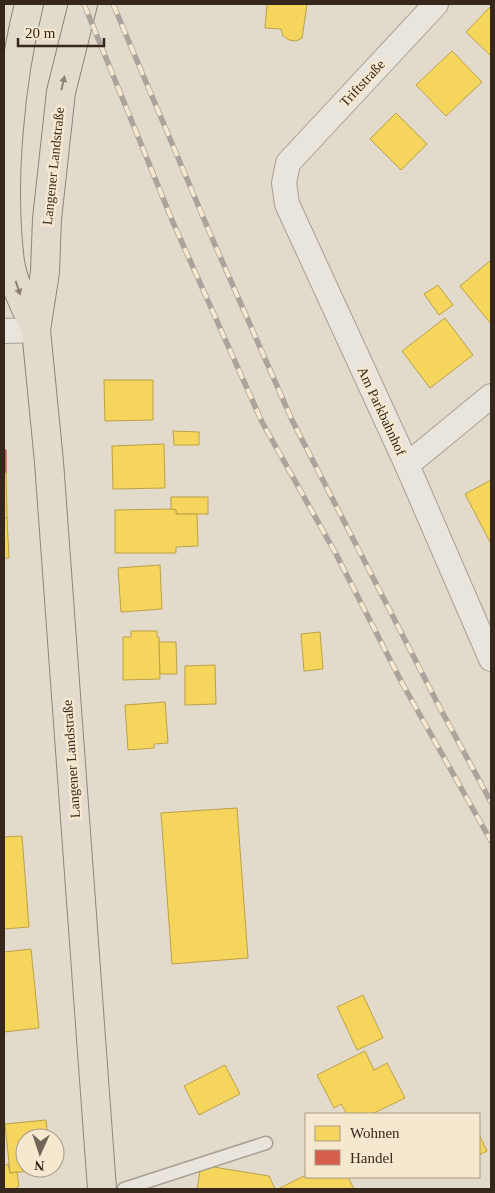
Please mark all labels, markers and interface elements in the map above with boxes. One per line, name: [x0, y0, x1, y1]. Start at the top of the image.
scale bar: [18, 15, 104, 47]
text: 20 m: [25, 25, 56, 41]
street label: Triftstraße: [337, 57, 388, 110]
one-way arrow: [59, 76, 67, 91]
street label: Langener Landstraße: [40, 106, 67, 226]
one-way arrow: [15, 281, 22, 296]
street label: Am Parkbahnhof: [354, 365, 409, 458]
street label: Langener Landstraße: [60, 699, 83, 819]
legend: [305, 1113, 480, 1178]
text: Wohnen: [350, 1125, 400, 1141]
north arrow: [15, 1128, 65, 1178]
text: Handel: [350, 1150, 393, 1166]
text: N: [34, 1158, 45, 1173]

